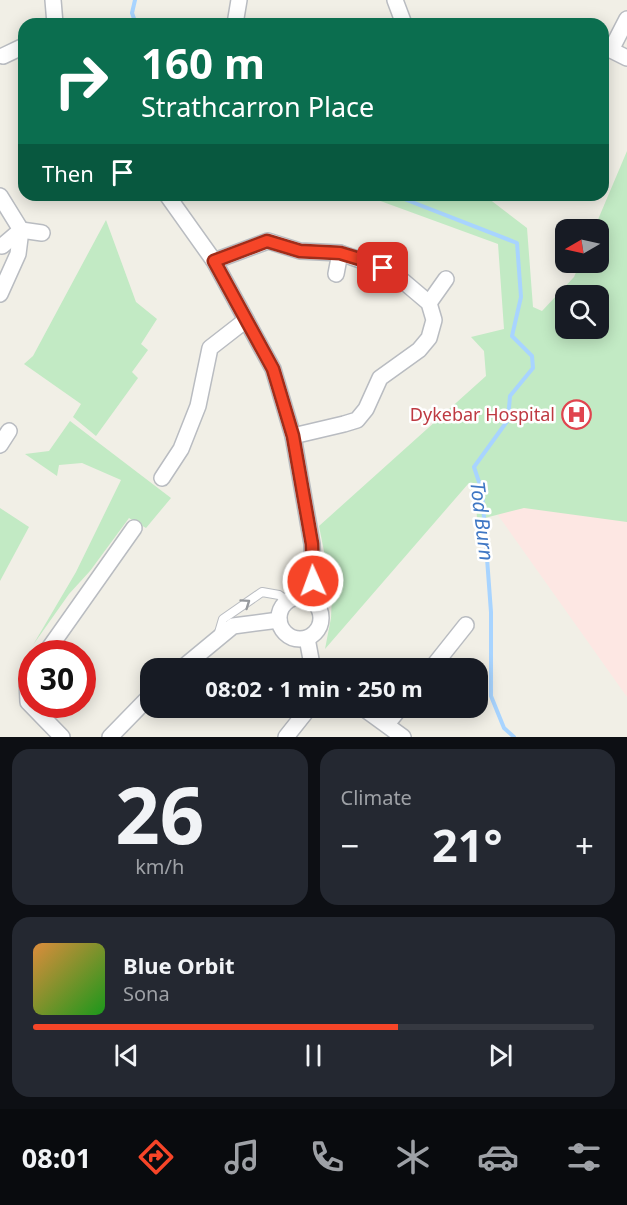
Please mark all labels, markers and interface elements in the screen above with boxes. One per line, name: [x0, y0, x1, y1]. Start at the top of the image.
text: 160 m: [141, 34, 265, 91]
icon: right: [42, 42, 120, 120]
text: Strathcarron Place: [141, 88, 374, 125]
icon: arrive: [106, 156, 139, 189]
text: Then: [42, 158, 94, 188]
north arrow: [555, 219, 609, 273]
map controls: [555, 219, 609, 339]
pin: [357, 242, 408, 293]
icon: arrive: [366, 251, 399, 284]
button: search: [555, 285, 609, 339]
hospital icon: Dykebar Hospital: [560, 399, 592, 431]
place label: Dykebar Hospital: [410, 402, 555, 426]
water label: Tod Burn: [464, 480, 501, 562]
position arrow: [281, 549, 345, 613]
one-way arrow: [240, 599, 251, 610]
speed limit sign: 30: [18, 640, 96, 718]
text: 08:02 · 1 min · 250 m: [205, 673, 423, 703]
text: 26: [115, 761, 204, 867]
text: Climate: [341, 784, 412, 811]
text: 21°: [432, 814, 503, 875]
text: −: [341, 823, 359, 868]
text: +: [575, 823, 594, 868]
text: km/h: [135, 853, 184, 880]
text: Blue Orbit: [123, 950, 235, 980]
text: Sona: [123, 980, 170, 1007]
icon: previous: [110, 1039, 143, 1072]
icon: pause: [297, 1039, 330, 1072]
icon: next: [484, 1039, 517, 1072]
icon: directions: [135, 1136, 177, 1178]
icon: music: [221, 1136, 263, 1178]
icon: phone: [306, 1136, 348, 1178]
icon: climate: [392, 1136, 434, 1178]
icon: car: [477, 1136, 519, 1178]
icon: filters: [563, 1136, 605, 1178]
text: 08:01: [22, 1139, 91, 1176]

